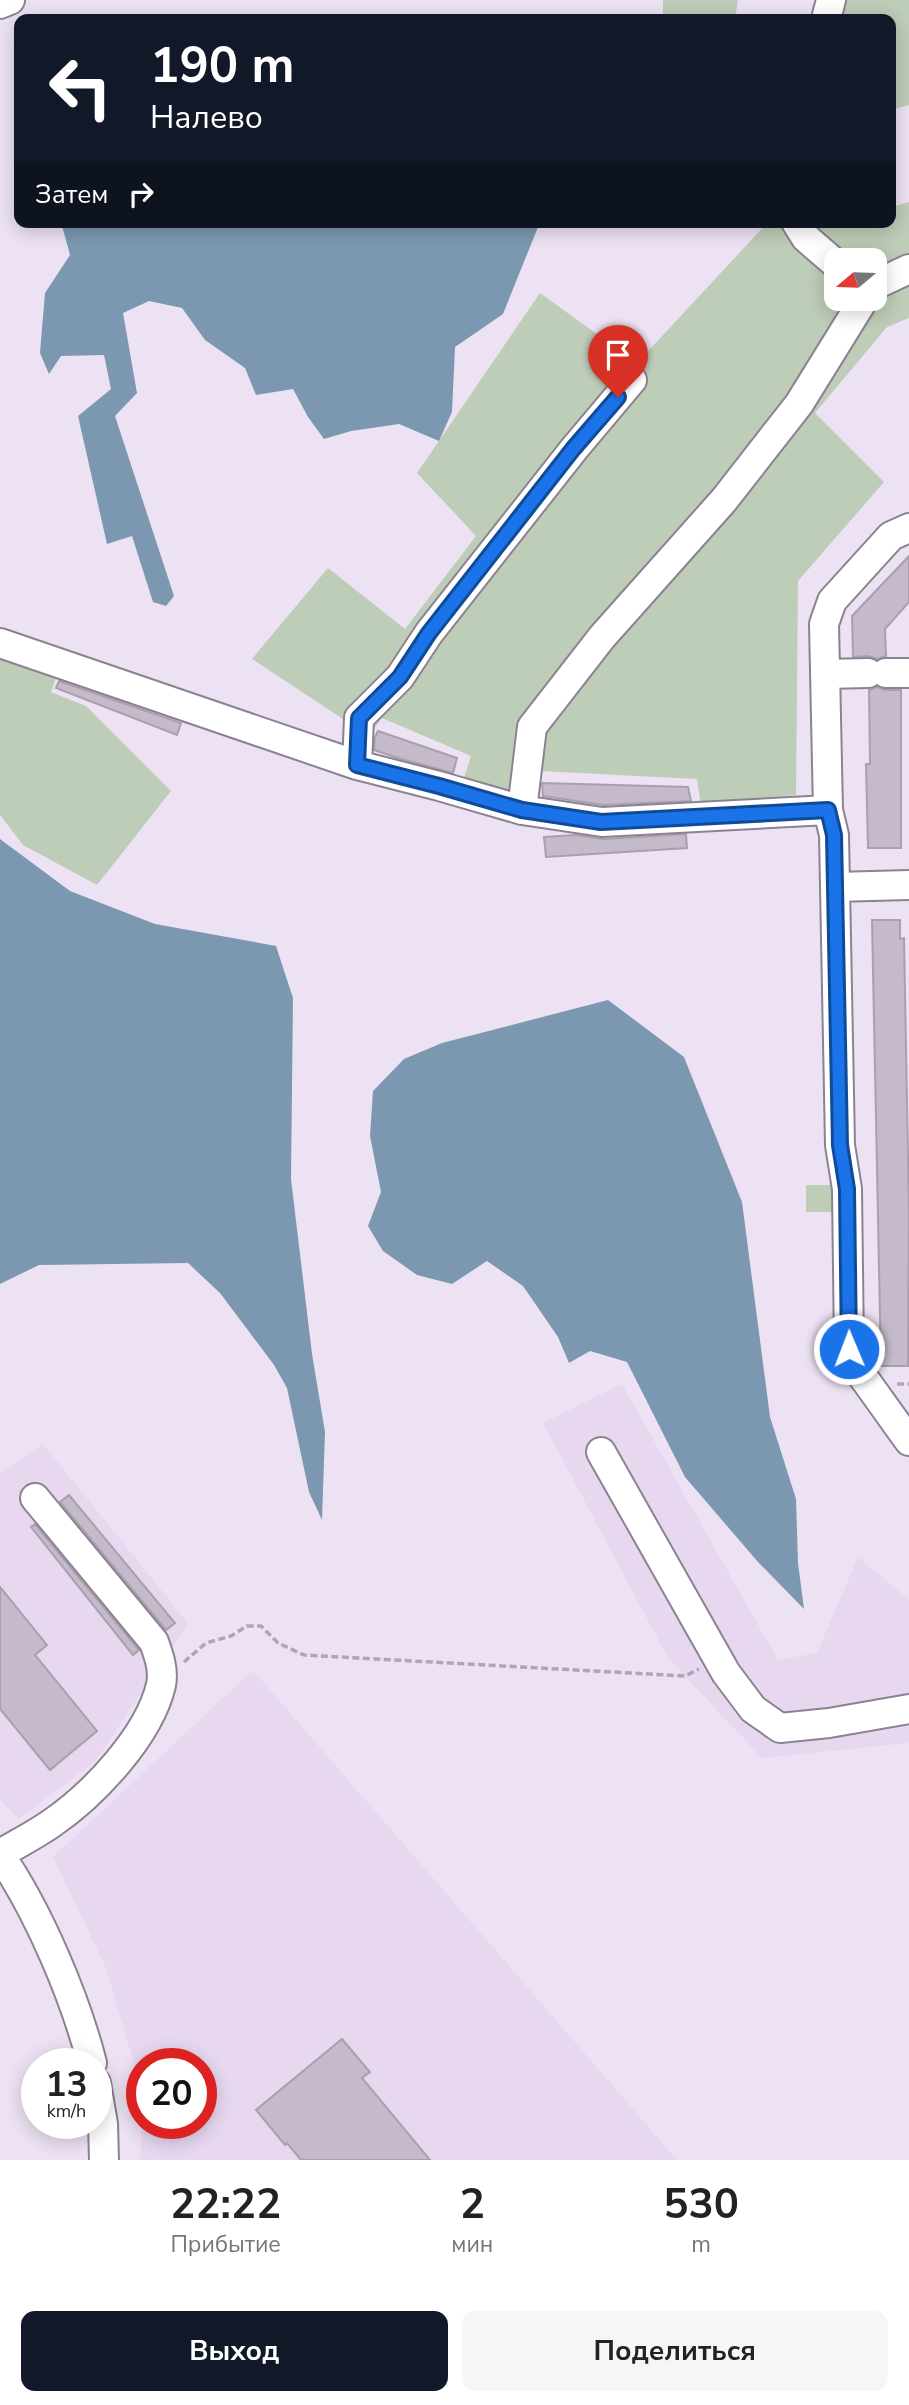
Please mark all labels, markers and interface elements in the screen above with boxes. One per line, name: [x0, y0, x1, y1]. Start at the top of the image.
text: 190 m: [150, 32, 294, 99]
icon: left: [35, 42, 126, 133]
text: Налево: [150, 96, 263, 139]
icon: right: [122, 175, 160, 213]
text: Затем: [35, 177, 108, 212]
north arrow: [824, 248, 887, 312]
map controls: [824, 248, 887, 311]
pin: [588, 325, 648, 397]
icon: arrive: [599, 336, 637, 374]
position arrow: [812, 1312, 886, 1386]
speed limit sign: 20: [126, 2048, 217, 2139]
text: 13: [45, 2061, 88, 2108]
text: km/h: [47, 2099, 86, 2123]
text: 22:22: [170, 2176, 281, 2233]
text: 2: [460, 2176, 485, 2233]
text: 530: [663, 2176, 739, 2233]
text: Прибытие: [170, 2229, 281, 2260]
text: мин: [451, 2229, 493, 2260]
text: m: [691, 2229, 711, 2260]
button: Выход: [21, 2311, 448, 2391]
button: Поделиться: [462, 2311, 888, 2391]

